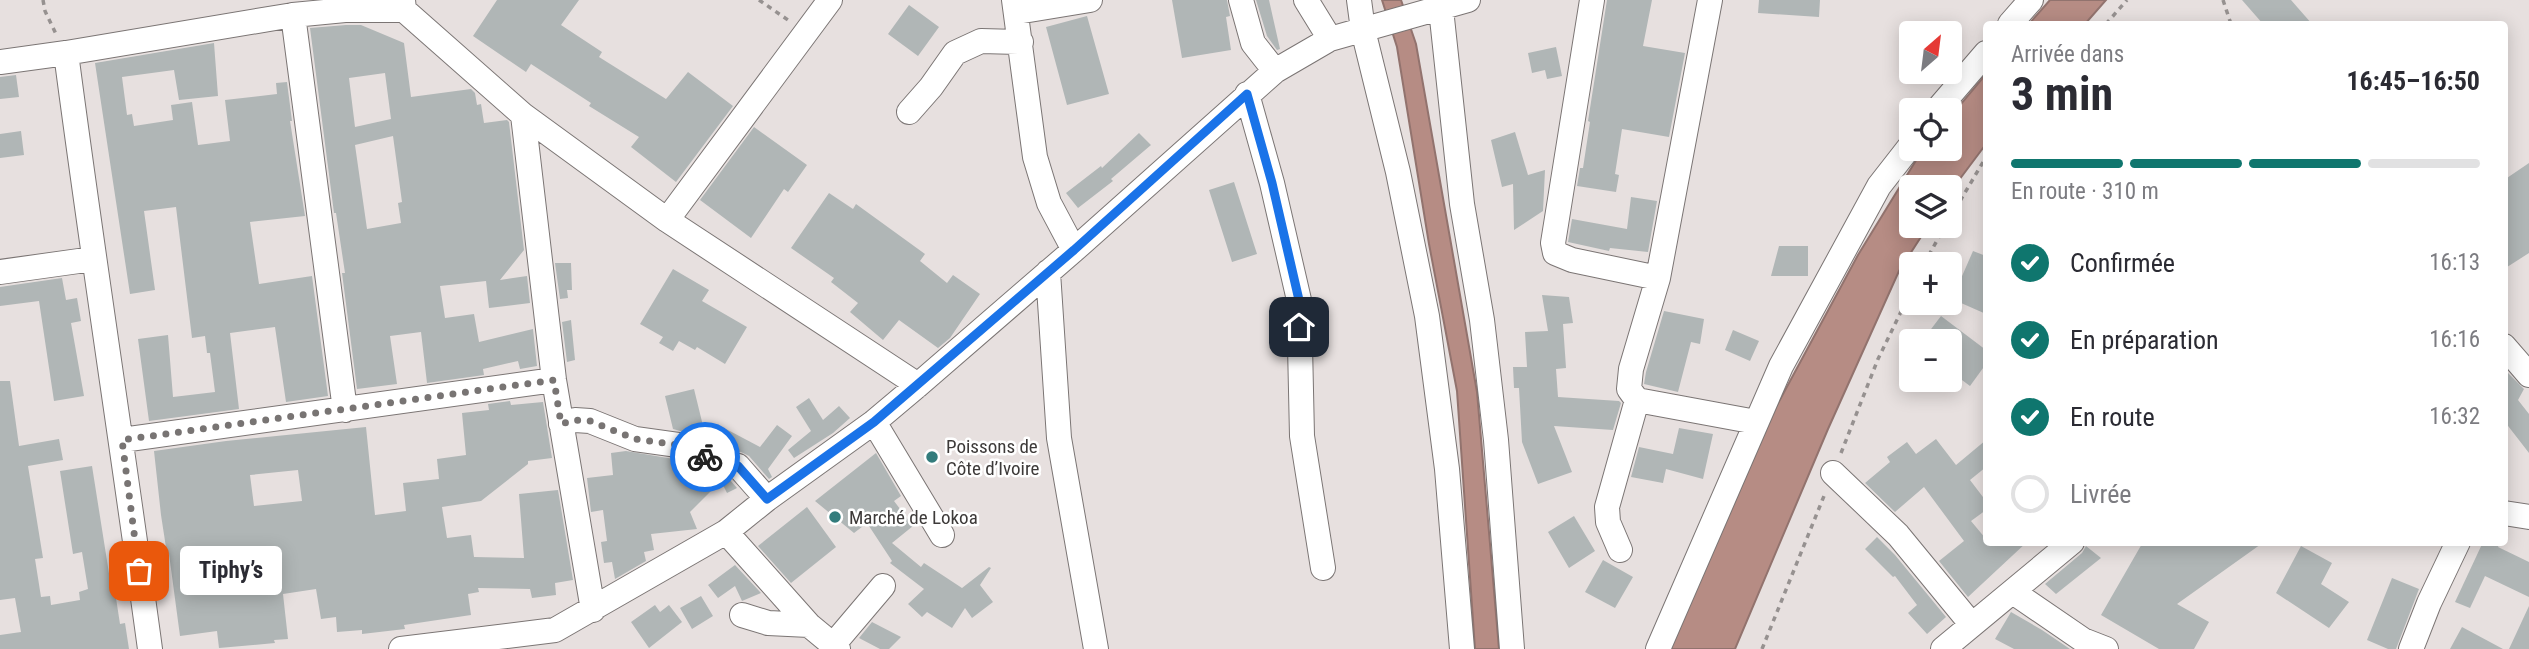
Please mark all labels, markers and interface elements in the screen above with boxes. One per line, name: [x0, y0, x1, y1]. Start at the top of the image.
north arrow: [1899, 21, 1962, 84]
map controls: [1899, 21, 1962, 392]
text: Arrivée dans: [2011, 41, 2124, 68]
text: 16:45–16:50: [2346, 66, 2480, 96]
text: 3 min: [2011, 67, 2113, 121]
button: locate: [1899, 98, 1962, 161]
button: layers: [1899, 175, 1962, 238]
text: En route · 310 m: [2011, 178, 2159, 205]
icon: check: [2011, 244, 2049, 282]
text: Confirmée: [2070, 248, 2175, 278]
text: 16:13: [2429, 249, 2480, 276]
button: +: [1899, 252, 1962, 315]
pin: [1269, 297, 1329, 357]
icon: home: [1280, 308, 1318, 346]
icon: check: [2011, 321, 2049, 359]
text: En préparation: [2070, 325, 2219, 355]
text: 16:16: [2429, 326, 2480, 353]
button: −: [1899, 329, 1962, 392]
icon: check: [2011, 398, 2049, 436]
text: En route: [2070, 402, 2155, 432]
text: 16:32: [2429, 403, 2480, 430]
courier: [670, 422, 740, 492]
place label: Poissons de Côte d’Ivoire: [946, 435, 1040, 480]
icon: bike: [686, 438, 724, 476]
marker: Poissons de Côte d’Ivoire: [924, 449, 940, 465]
text: Livrée: [2070, 479, 2132, 509]
place label: Marché de Lokoa: [849, 506, 978, 529]
marker: Marché de Lokoa: [827, 509, 843, 525]
pin: [109, 541, 169, 601]
callout: Tiphy’s: [181, 546, 282, 596]
icon: bag: [120, 552, 158, 590]
text: Tiphy’s: [199, 557, 263, 584]

